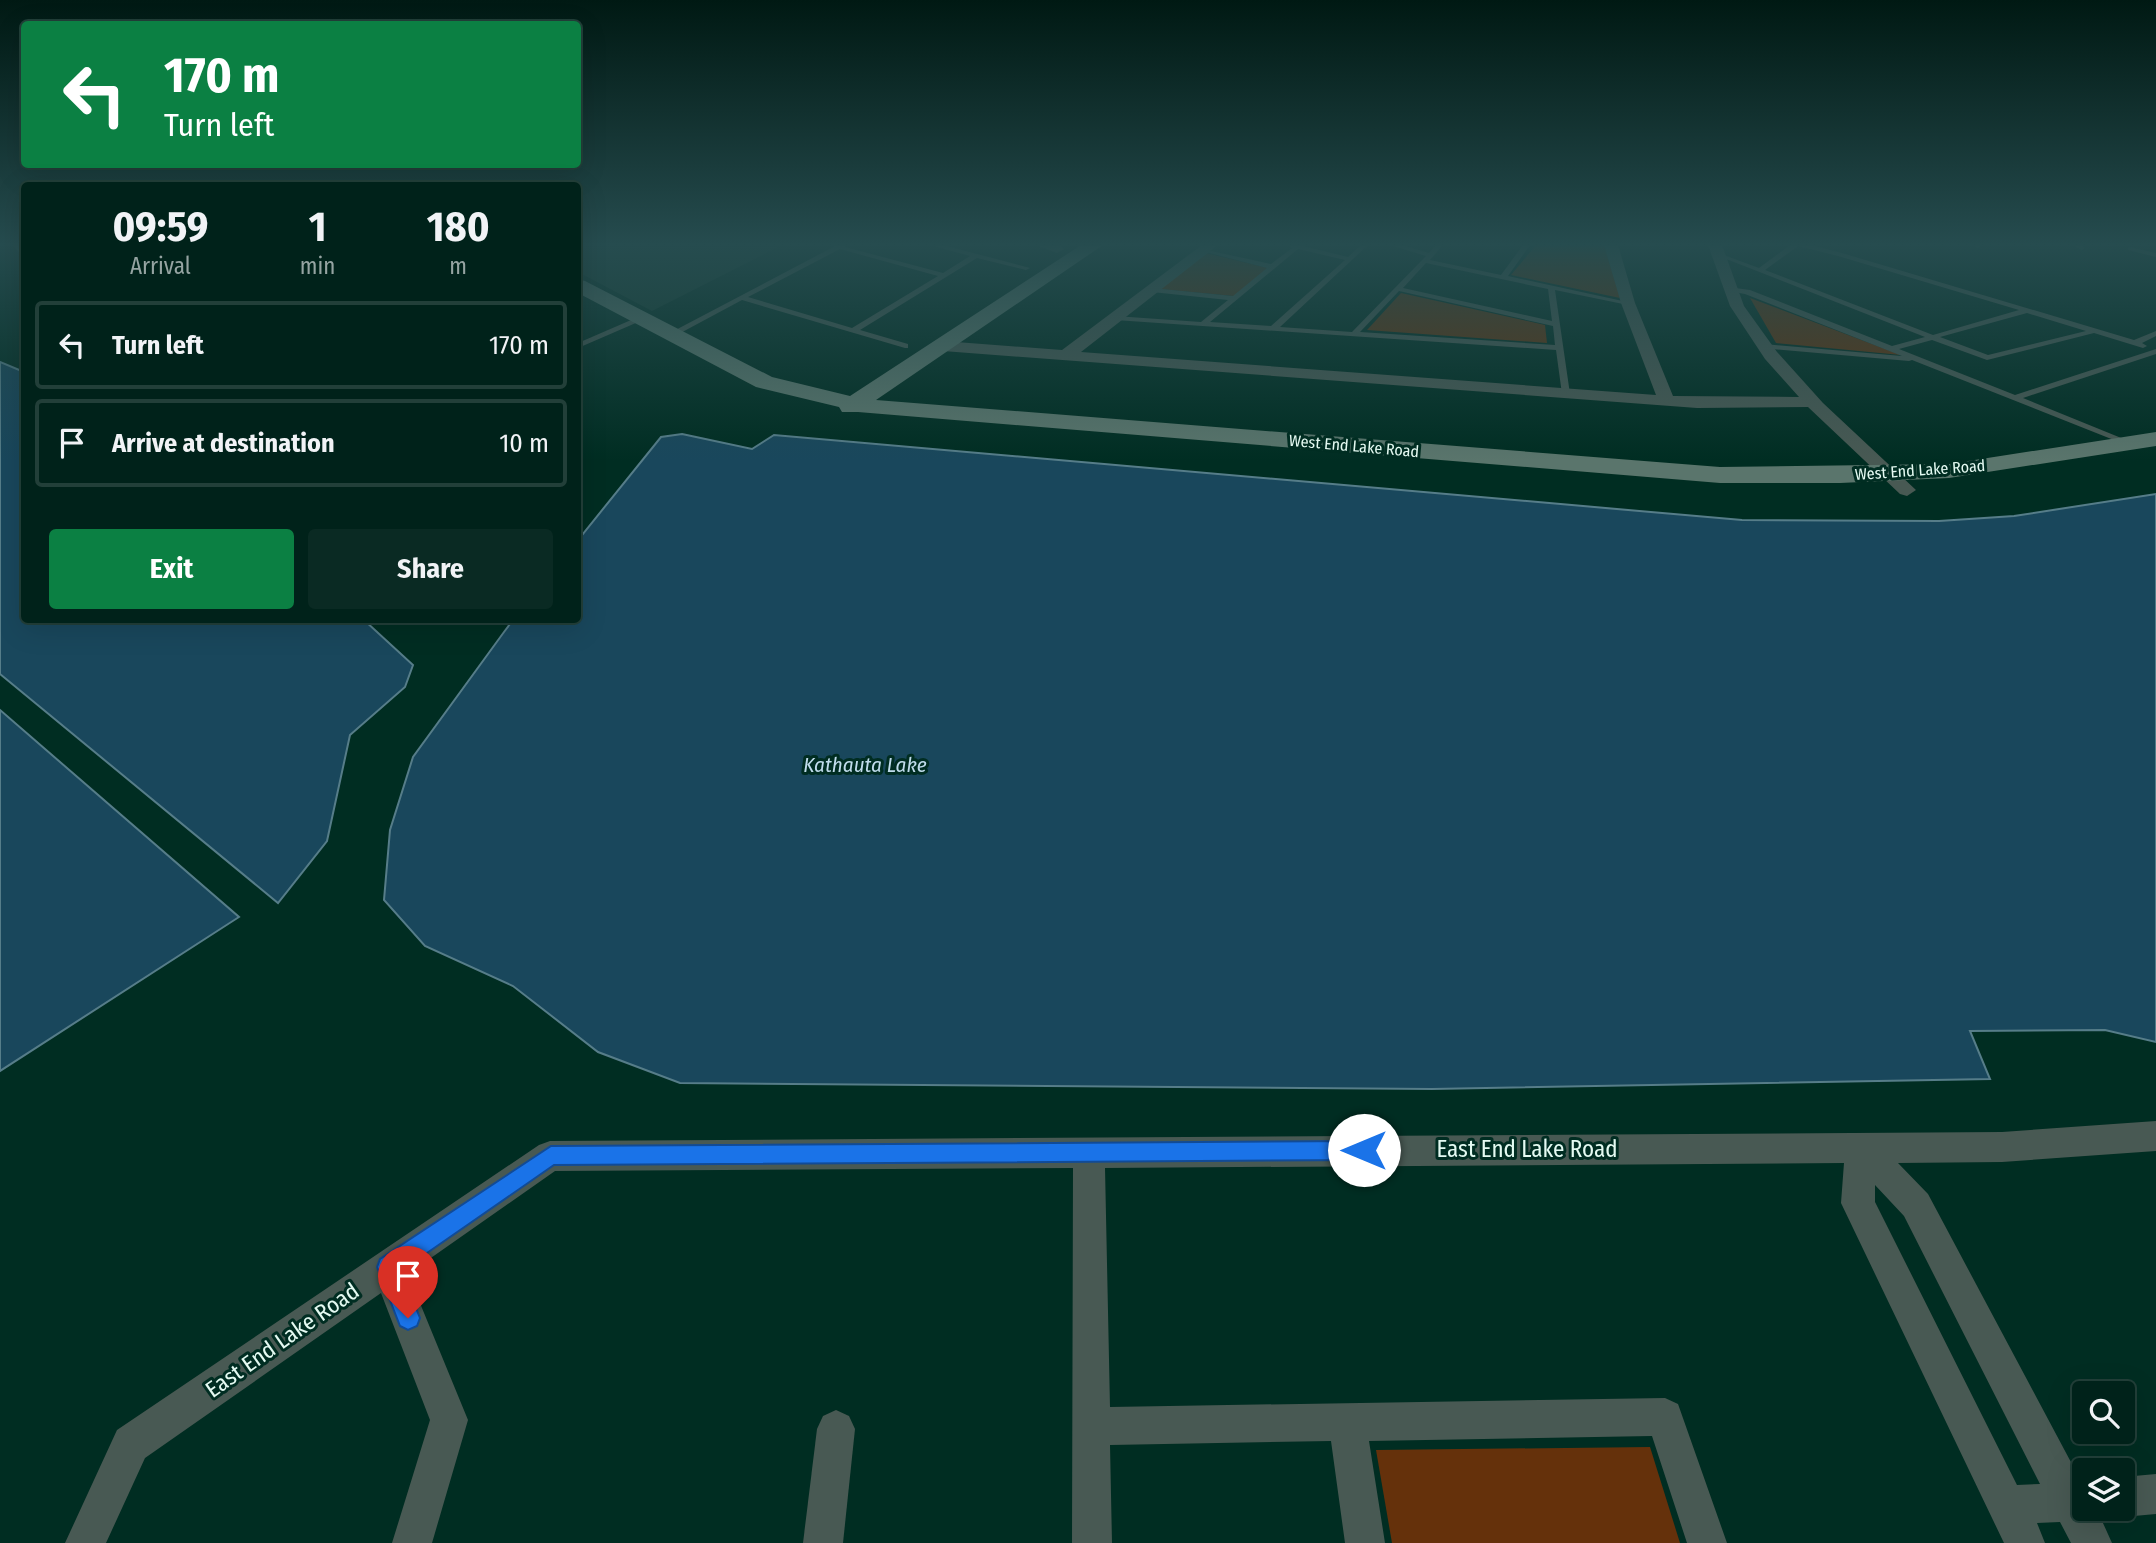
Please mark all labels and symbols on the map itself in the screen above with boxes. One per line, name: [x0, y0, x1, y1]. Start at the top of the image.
street label: West End Lake Road: [1288, 431, 1420, 461]
street label: West End Lake Road: [1854, 456, 1986, 484]
water label: Kathauta Lake: [803, 752, 927, 778]
position arrow: [1327, 1113, 1401, 1187]
street label: East End Lake Road: [1436, 1135, 1618, 1163]
pin: [378, 1246, 438, 1318]
street label: East End Lake Road: [200, 1277, 364, 1403]

